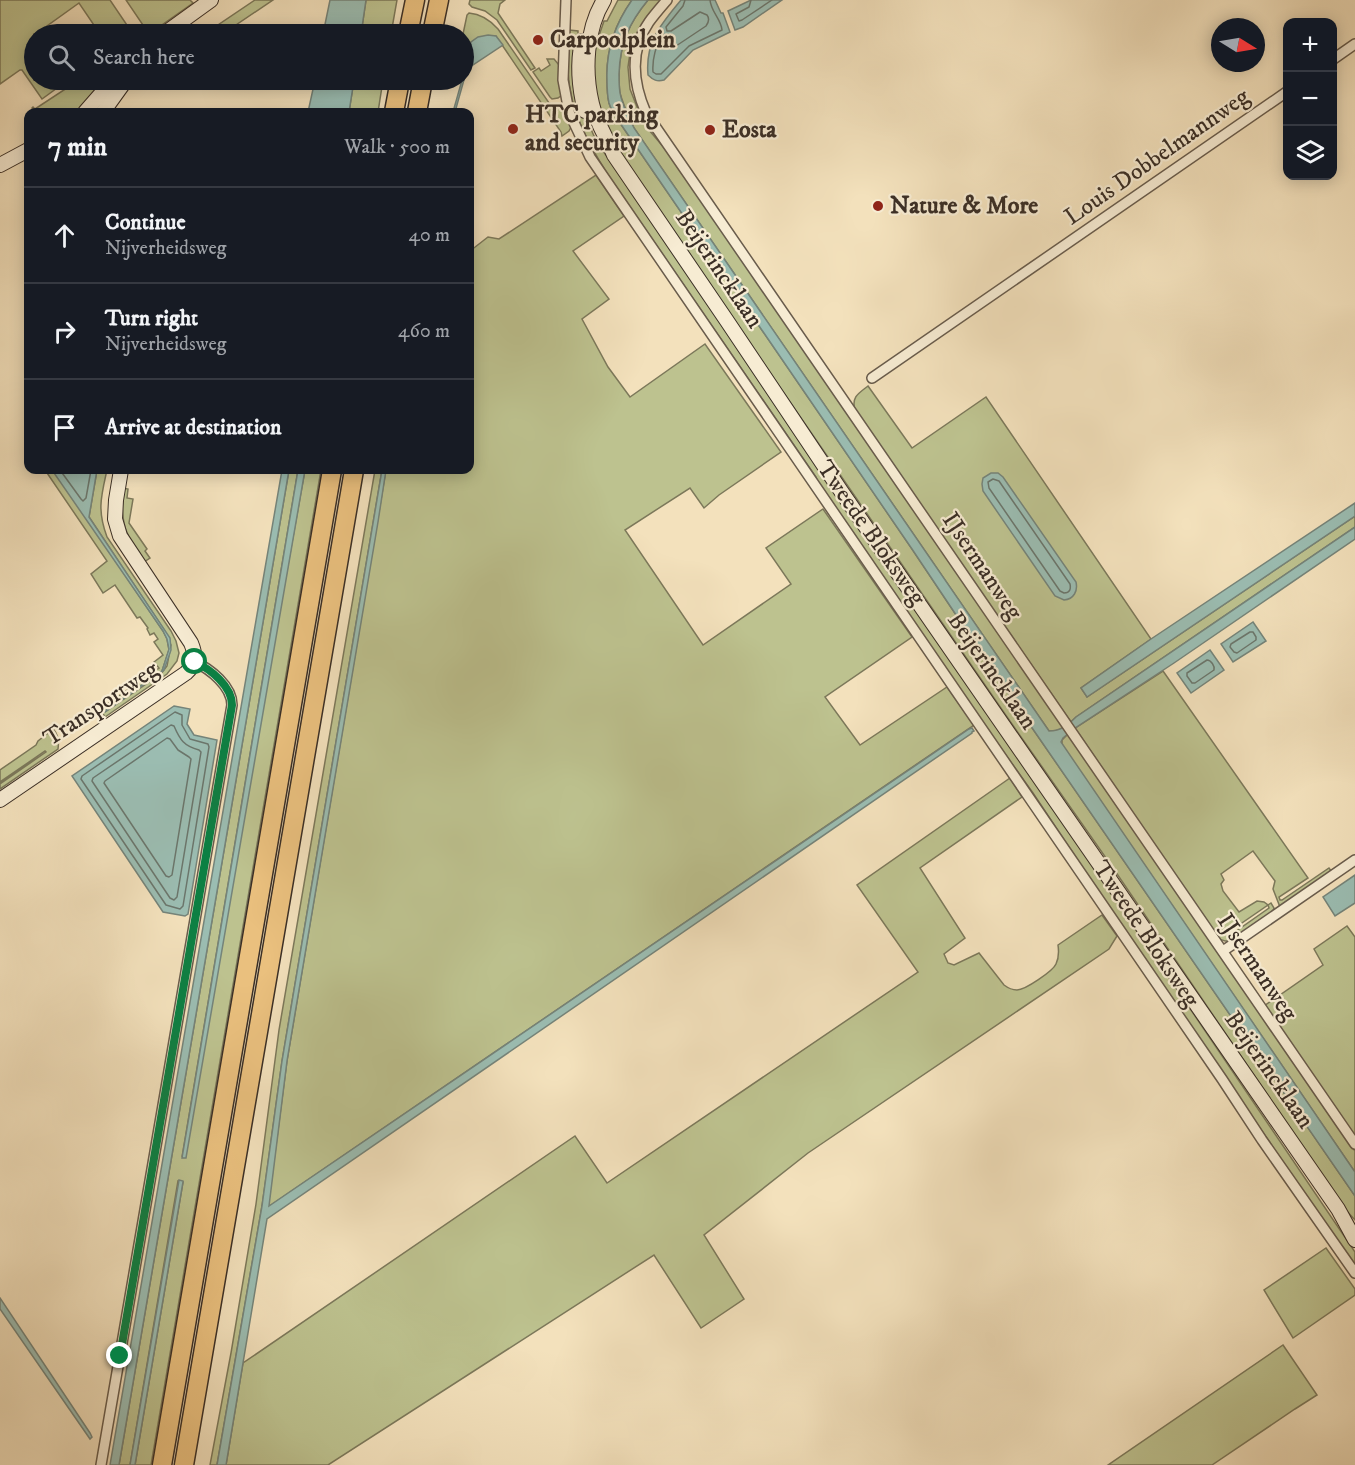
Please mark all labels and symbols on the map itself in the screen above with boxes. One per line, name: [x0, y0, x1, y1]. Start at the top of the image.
north arrow: [1211, 18, 1265, 72]
place label: Carpoolplein: [550, 25, 676, 55]
marker: Carpoolplein: [531, 33, 545, 47]
street label: Louis Dobbelmannweg: [1059, 82, 1256, 232]
place label: HTC parking and security: [525, 100, 659, 158]
place label: Eosta: [722, 115, 777, 145]
marker: HTC parking and security: [506, 122, 520, 136]
marker: Eosta: [703, 123, 717, 137]
place label: Nature & More: [890, 191, 1038, 221]
marker: Nature & More: [871, 199, 885, 213]
street label: Beijerincklaan: [668, 204, 770, 335]
street label: Tweede Bloksweg: [810, 455, 932, 612]
street label: IJsermanweg: [935, 506, 1029, 626]
street label: Beijerincklaan: [940, 606, 1044, 736]
route start: [181, 648, 207, 674]
street label: Transportweg: [38, 654, 165, 754]
street label: Tweede Bloksweg: [1086, 855, 1206, 1013]
street label: IJsermanweg: [1210, 907, 1304, 1027]
street label: Beijerincklaan: [1217, 1005, 1321, 1135]
route end: [106, 1342, 132, 1368]

